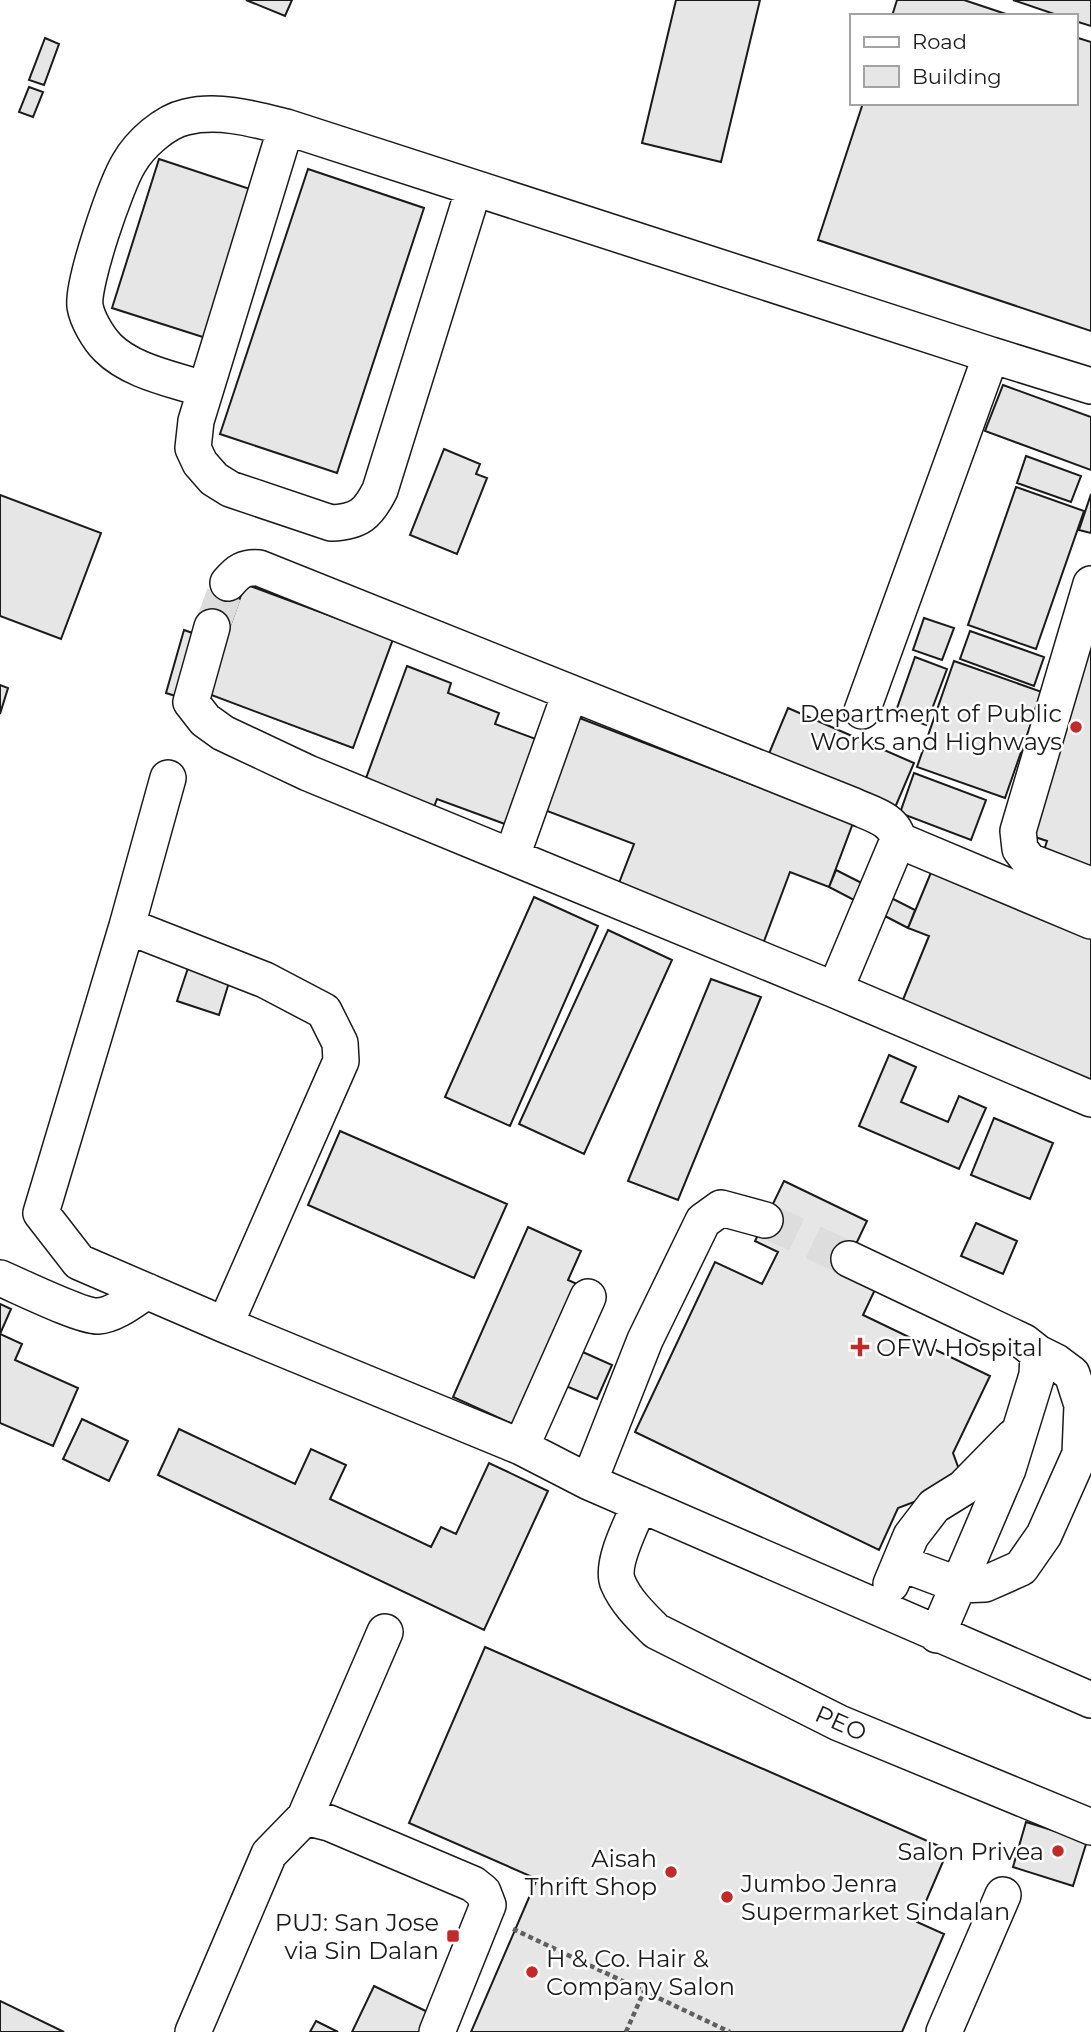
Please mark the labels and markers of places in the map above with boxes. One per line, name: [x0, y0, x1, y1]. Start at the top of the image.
place label: Department of Public Works and Highways: [800, 699, 1062, 756]
marker: Department of Public Works and Highways: [1068, 719, 1084, 735]
place label: OFW Hospital: [876, 1333, 1043, 1362]
marker: OFW Hospital: [850, 1337, 870, 1357]
place label: Salon Privea: [898, 1837, 1044, 1866]
marker: Salon Privea: [1050, 1843, 1066, 1859]
place label: Aisah Thrift Shop: [525, 1844, 657, 1901]
marker: Aisah Thrift Shop: [663, 1864, 679, 1880]
place label: Jumbo Jenra Supermarket Sindalan: [740, 1869, 1010, 1926]
marker: Jumbo Jenra Supermarket Sindalan: [719, 1889, 735, 1905]
place label: PUJ: San Jose via Sin Dalan: [275, 1908, 439, 1965]
marker: PUJ: San Jose via Sin Dalan: [445, 1928, 461, 1944]
place label: H & Co. Hair & Company Salon: [546, 1944, 735, 2001]
marker: H & Co. Hair & Company Salon: [524, 1964, 540, 1980]

